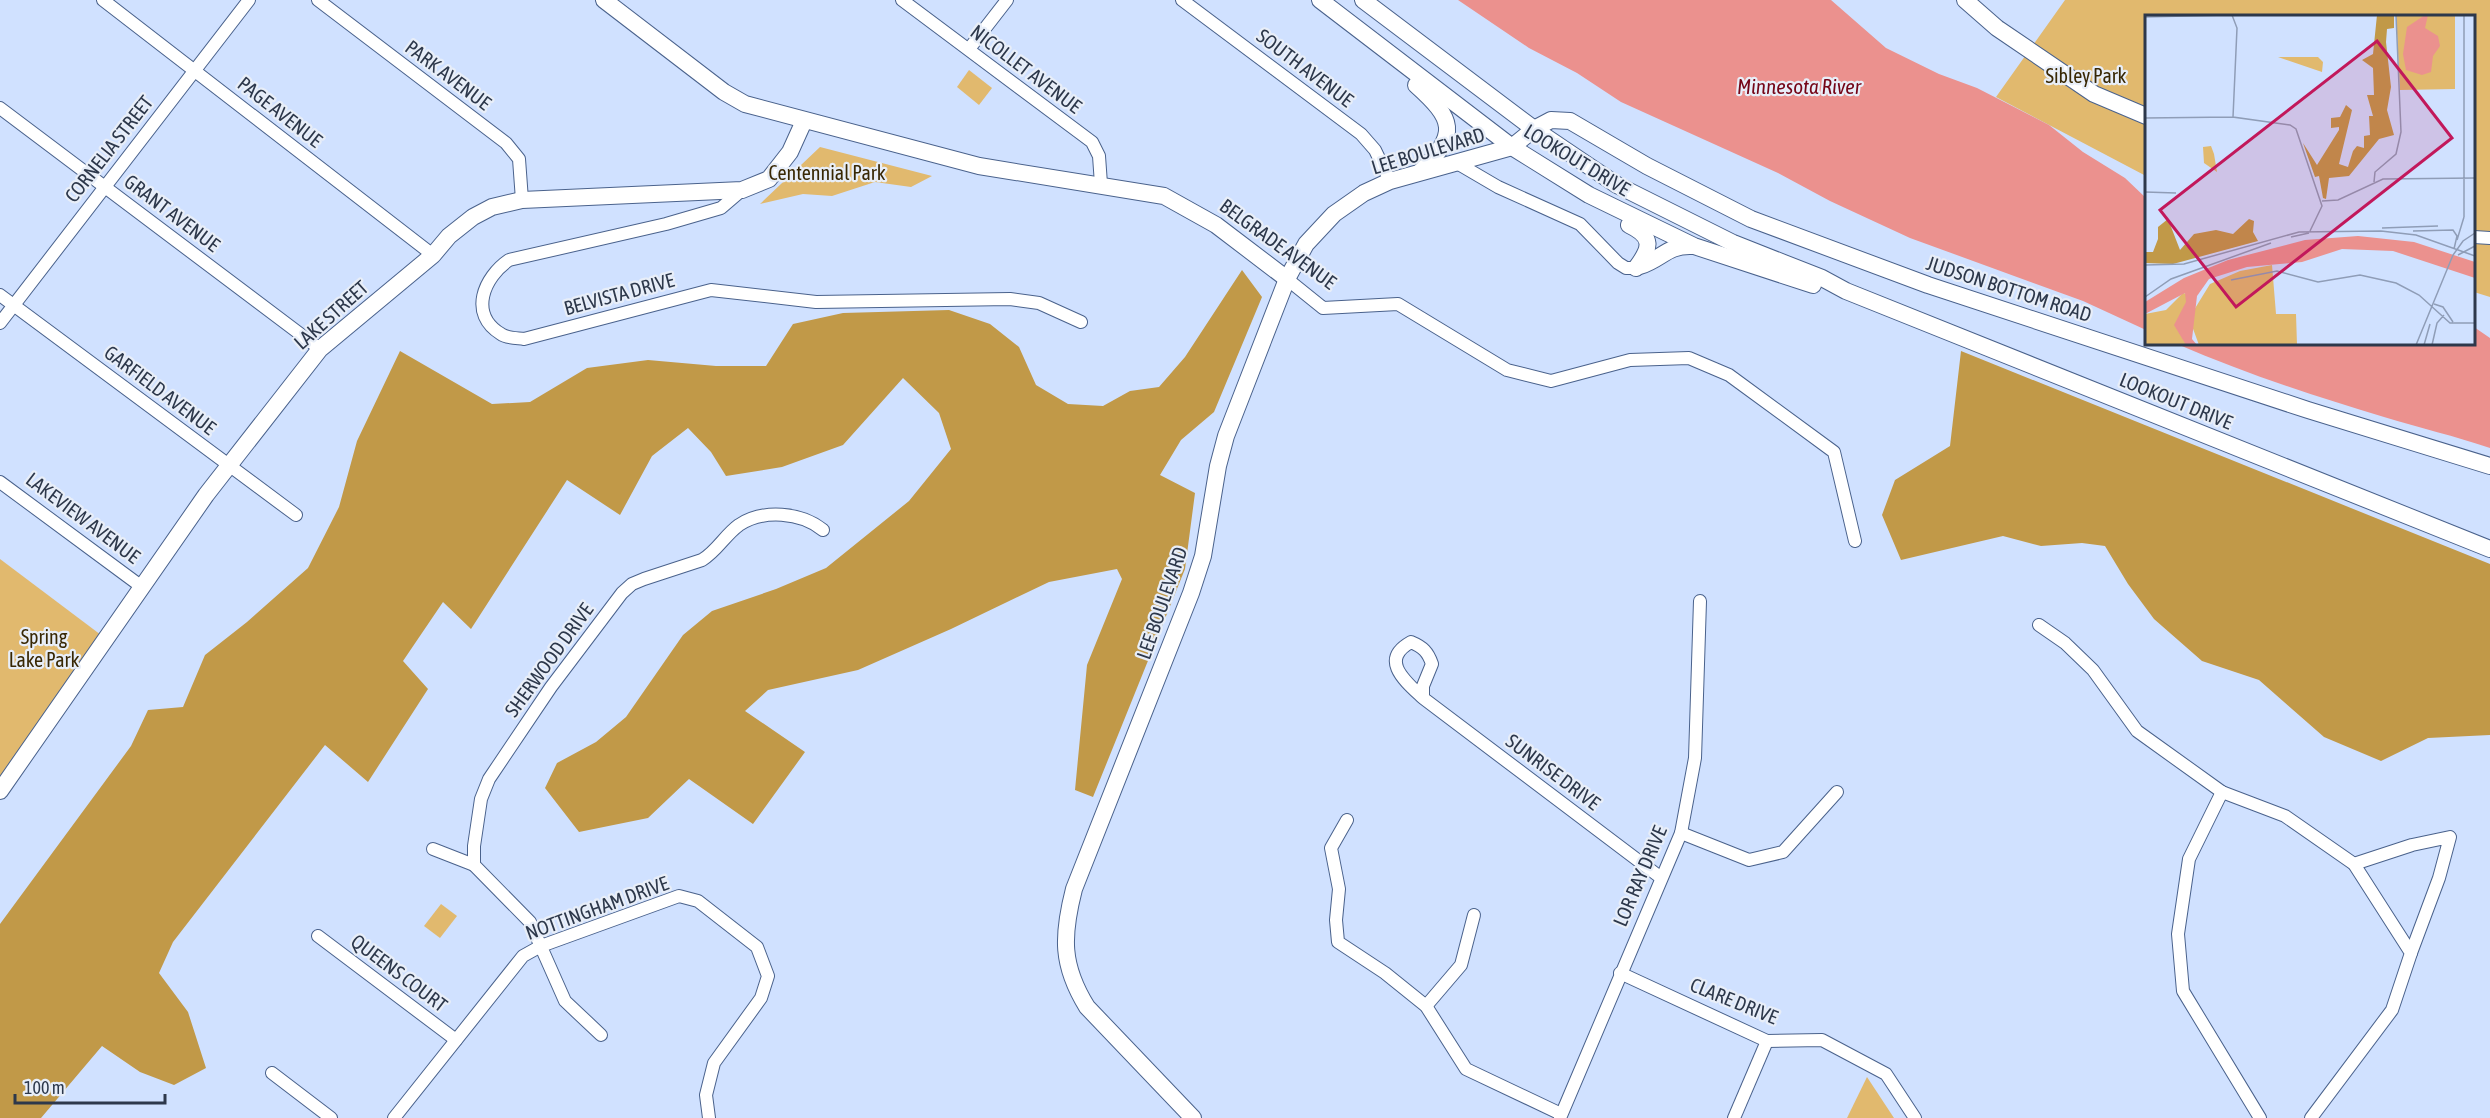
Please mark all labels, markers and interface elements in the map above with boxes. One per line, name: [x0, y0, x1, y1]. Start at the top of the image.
inset map: [2145, 15, 2475, 345]
street label: NICOLLET AVENUE: [966, 20, 1087, 118]
street label: SOUTH AVENUE: [1253, 24, 1358, 112]
street label: PARK AVENUE: [401, 35, 496, 115]
park label: Sibley Park: [2046, 64, 2127, 87]
street label: PAGE AVENUE: [234, 72, 327, 152]
water label: Minnesota River: [1737, 74, 1862, 98]
street label: CORNELIA STREET: [60, 91, 158, 207]
street label: LOOKOUT DRIVE: [1520, 119, 1635, 200]
street label: LEE BOULEVARD: [1368, 122, 1487, 179]
park label: Centennial Park: [768, 161, 886, 184]
street label: GRANT AVENUE: [120, 169, 225, 256]
street label: BELGRADE AVENUE: [1216, 194, 1341, 294]
street label: JUDSON BOTTOM ROAD: [1924, 251, 2095, 326]
street label: BELVISTA DRIVE: [561, 268, 677, 319]
street label: LAKE STREET: [289, 275, 373, 354]
street label: GARFIELD AVENUE: [100, 340, 221, 439]
street label: LOOKOUT DRIVE: [2116, 367, 2236, 434]
street label: LAKEVIEW AVENUE: [22, 467, 145, 568]
street label: LEE BOULEVARD: [1132, 544, 1191, 662]
street label: SHERWOOD DRIVE: [500, 598, 598, 721]
park label: Spring Lake Park: [9, 625, 80, 671]
street label: SUNRISE DRIVE: [1502, 729, 1605, 815]
street label: LOR RAY DRIVE: [1608, 822, 1671, 929]
street label: NOTTINGHAM DRIVE: [522, 871, 672, 944]
street label: QUEENS COURT: [347, 929, 452, 1016]
street label: CLARE DRIVE: [1687, 973, 1782, 1029]
scale bar: [15, 1067, 165, 1105]
text: 100 m: [24, 1077, 65, 1098]

